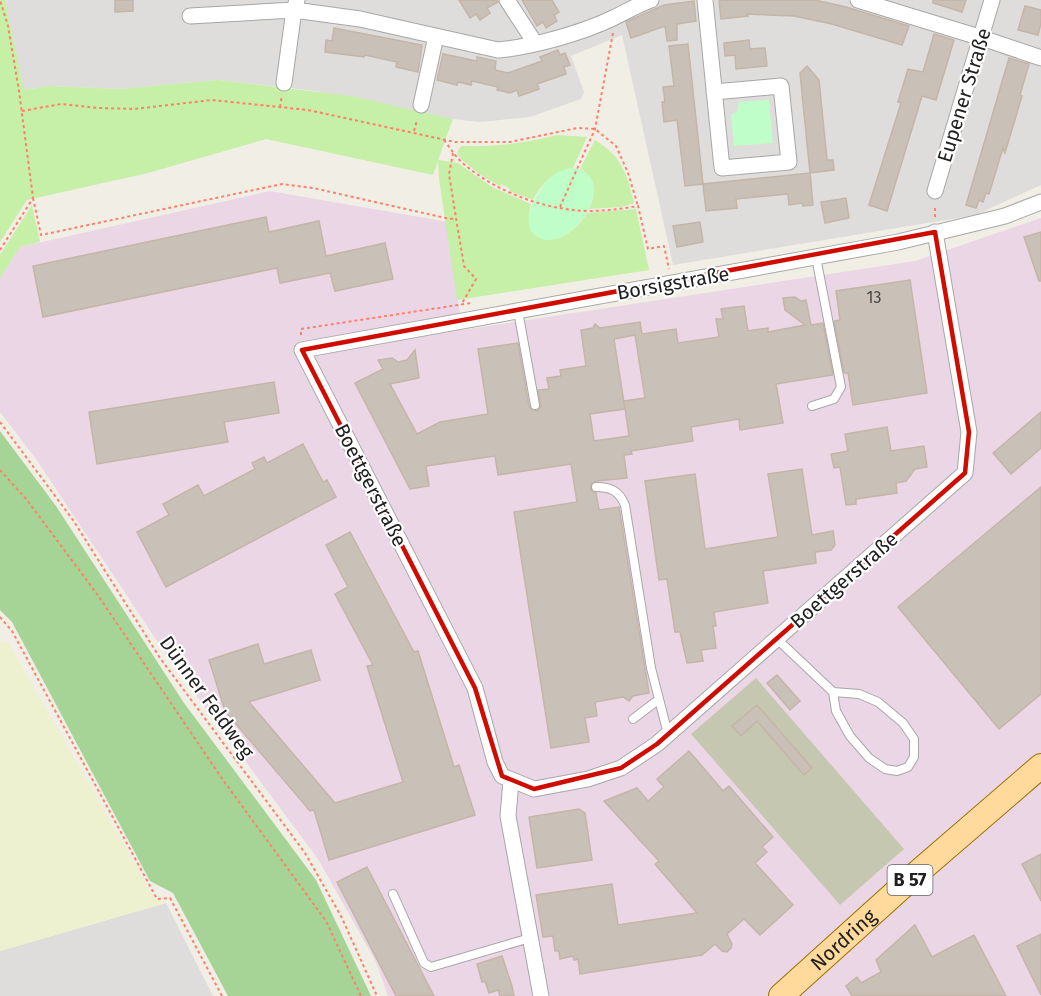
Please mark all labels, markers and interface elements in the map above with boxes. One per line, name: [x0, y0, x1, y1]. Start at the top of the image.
street label: Eupener Straße: [932, 25, 996, 165]
street label: Borsigstraße: [615, 261, 731, 305]
house number: 13: [867, 288, 881, 307]
street label: Boettgerstraße: [330, 420, 412, 550]
street label: Boettgerstraße: [785, 527, 903, 633]
street label: Dünner Feldweg: [155, 631, 260, 763]
road number: B 57: [888, 865, 932, 895]
street label: Nordring: [806, 904, 881, 975]

